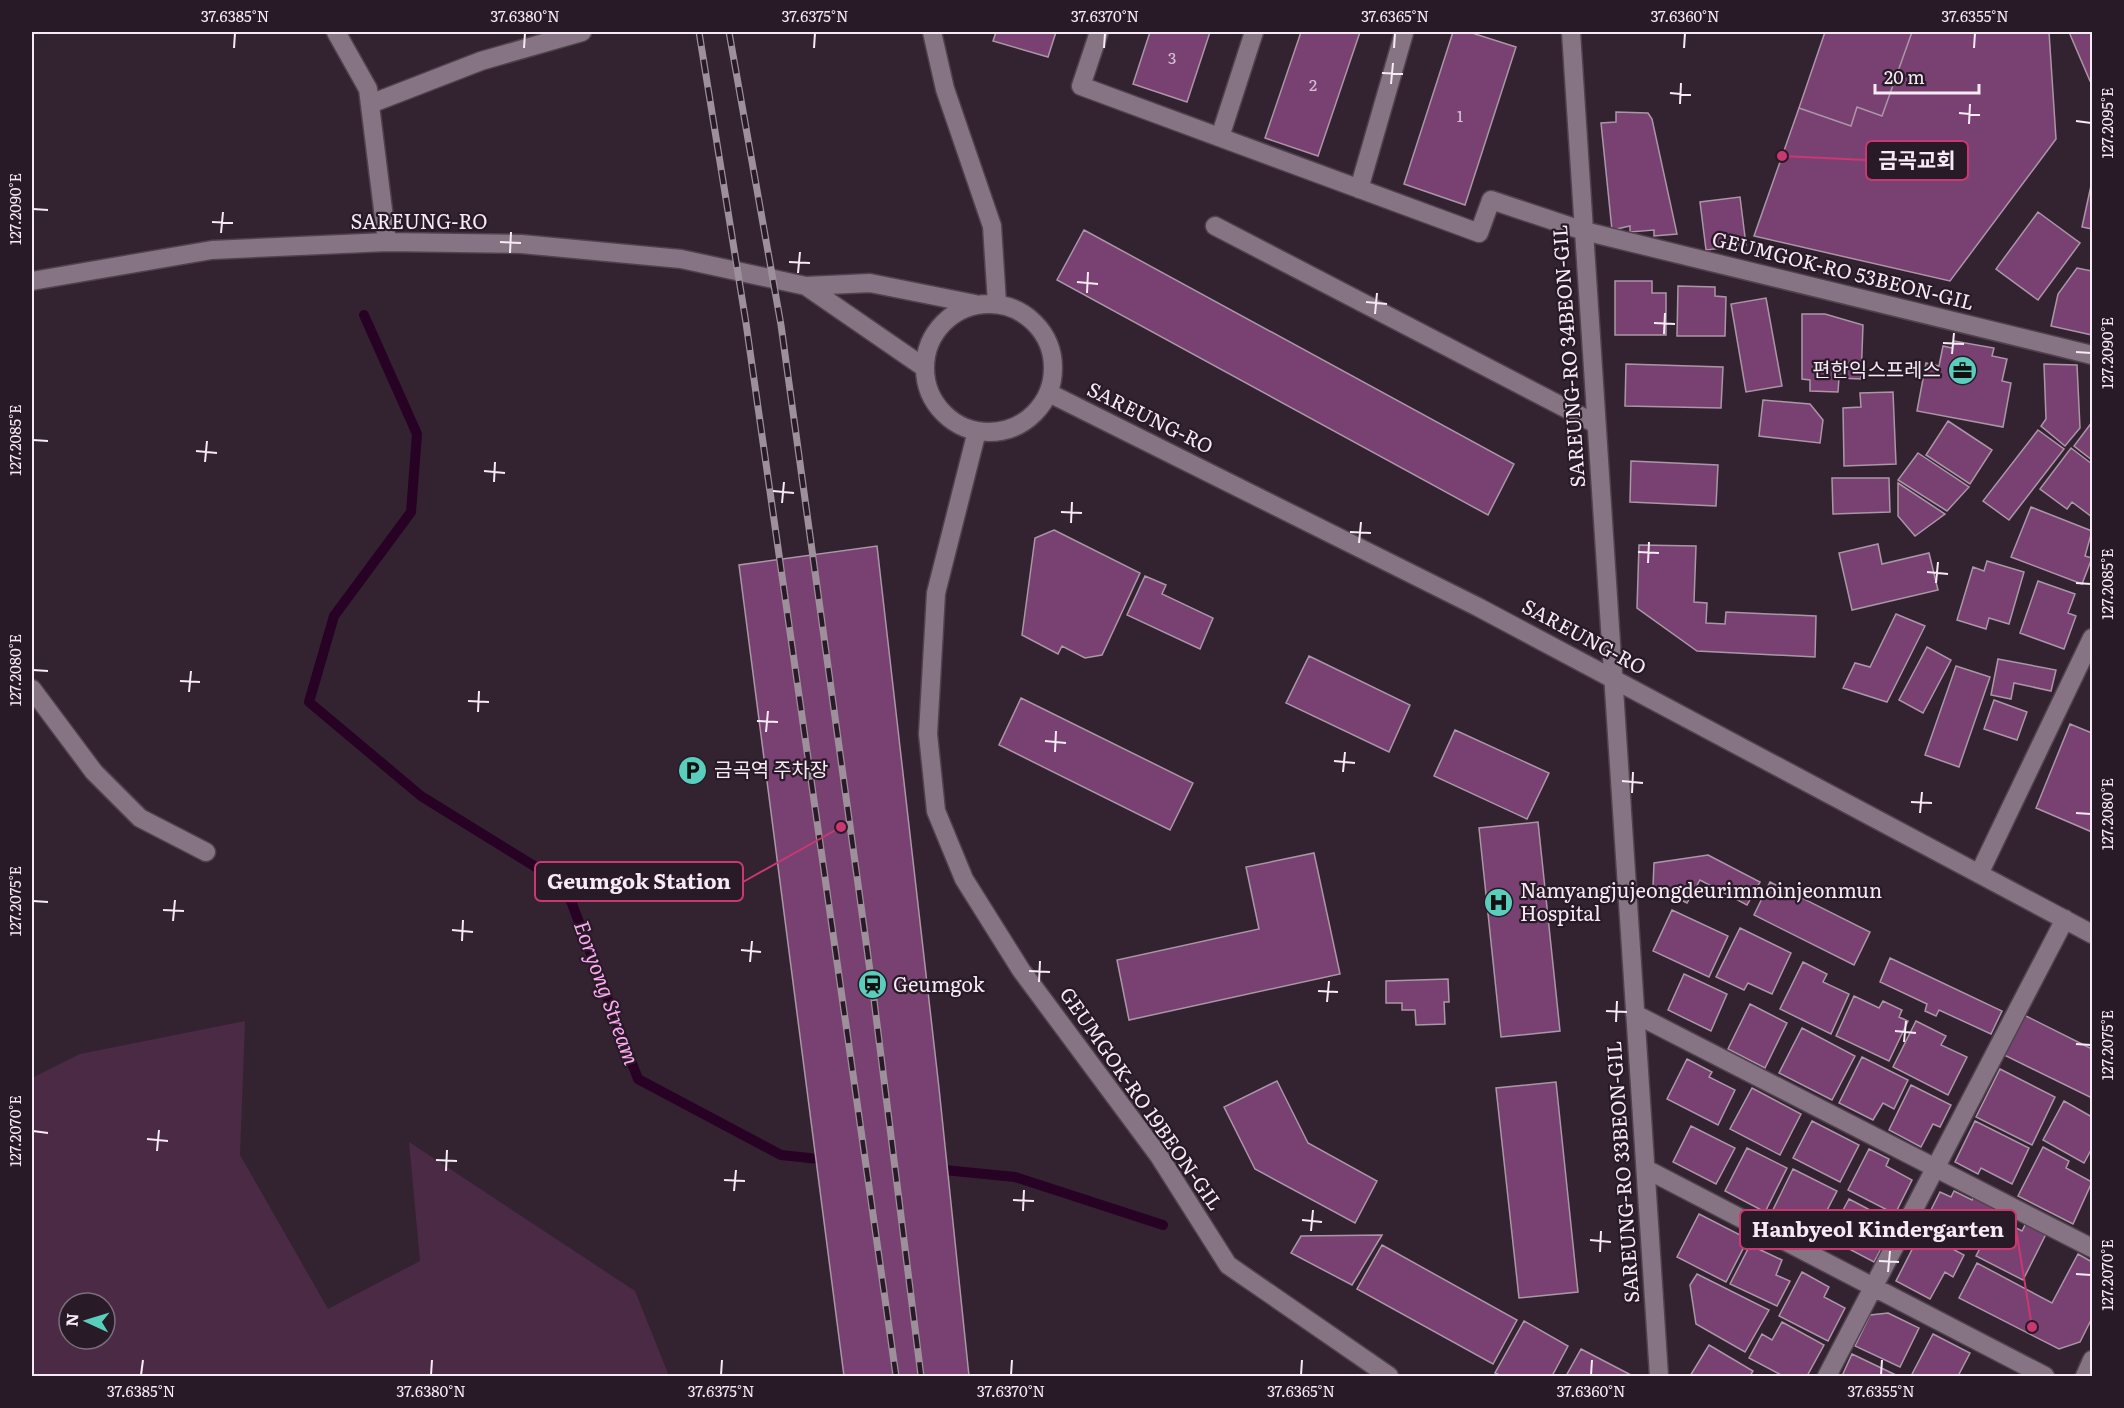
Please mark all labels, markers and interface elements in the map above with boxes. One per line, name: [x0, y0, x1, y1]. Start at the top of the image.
text: 37.6385°N: [201, 4, 269, 27]
text: 37.6380°N: [490, 4, 560, 27]
text: 37.6375°N: [782, 4, 848, 27]
text: 37.6370°N: [1071, 4, 1139, 27]
text: 37.6365°N: [1361, 4, 1429, 27]
text: 37.6360°N: [1650, 4, 1720, 27]
text: 37.6355°N: [1941, 4, 2009, 27]
house number: 3: [1168, 45, 1176, 69]
scale bar: [1875, 57, 1978, 95]
text: 20 m: [1884, 63, 1925, 90]
house number: 2: [1309, 72, 1317, 96]
text: 127.2095°E: [2095, 88, 2118, 158]
house number: 1: [1457, 103, 1464, 127]
callout: 금곡교회: [1866, 141, 1968, 180]
text: 금곡교회: [1878, 143, 1956, 174]
text: 127.2090°E: [3, 173, 26, 245]
street label: SAREUNG-RO: [351, 205, 487, 235]
street label: GEUMGOK-RO 53BEON-GIL: [1709, 222, 1978, 316]
street label: SAREUNG-RO 34BEON-GIL: [1543, 224, 1591, 489]
text: 127.2090°E: [2095, 317, 2118, 389]
place label: 편한익스프레스: [1812, 353, 1941, 383]
office icon: 편한익스프레스: [1946, 354, 1978, 386]
street label: SAREUNG-RO: [1083, 373, 1219, 460]
text: 127.2085°E: [3, 404, 26, 476]
text: 127.2085°E: [2095, 548, 2118, 620]
street label: SAREUNG-RO: [1517, 590, 1652, 681]
text: 127.2080°E: [3, 634, 26, 706]
place label: 금곡역 주차장: [714, 753, 828, 783]
parking icon: 금곡역 주차장: [677, 754, 709, 786]
text: 127.2080°E: [2095, 778, 2118, 850]
callout: Geumgok Station: [535, 862, 743, 901]
text: Geumgok Station: [547, 864, 731, 895]
text: 127.2075°E: [3, 866, 26, 936]
place label: Namyangjujeongdeurimnoinjeonmun Hospital: [1520, 874, 1882, 927]
hospital icon: Namyangjujeongdeurimnoinjeonmun Hospital: [1483, 886, 1515, 918]
water label: Eoryong Stream: [568, 916, 649, 1069]
place label: Geumgok: [893, 968, 986, 998]
station icon: Geumgok: [856, 969, 888, 1001]
street label: GEUMGOK-RO 19BEON-GIL: [1054, 980, 1231, 1216]
text: 127.2075°E: [2095, 1010, 2118, 1080]
street label: SAREUNG-RO 33BEON-GIL: [1597, 1040, 1645, 1304]
text: 127.2070°E: [3, 1095, 26, 1167]
callout: Hanbyeol Kindergarten: [1740, 1210, 2016, 1249]
text: Hanbyeol Kindergarten: [1752, 1212, 2005, 1243]
text: 127.2070°E: [2095, 1239, 2118, 1311]
north arrow: [57, 1291, 117, 1351]
text: N: [59, 1312, 83, 1327]
text: 37.6385°N: [107, 1379, 175, 1402]
text: 37.6380°N: [396, 1379, 466, 1402]
text: 37.6375°N: [688, 1379, 754, 1402]
text: 37.6370°N: [977, 1379, 1045, 1402]
text: 37.6365°N: [1267, 1379, 1335, 1402]
text: 37.6360°N: [1556, 1379, 1626, 1402]
text: 37.6355°N: [1847, 1379, 1915, 1402]

